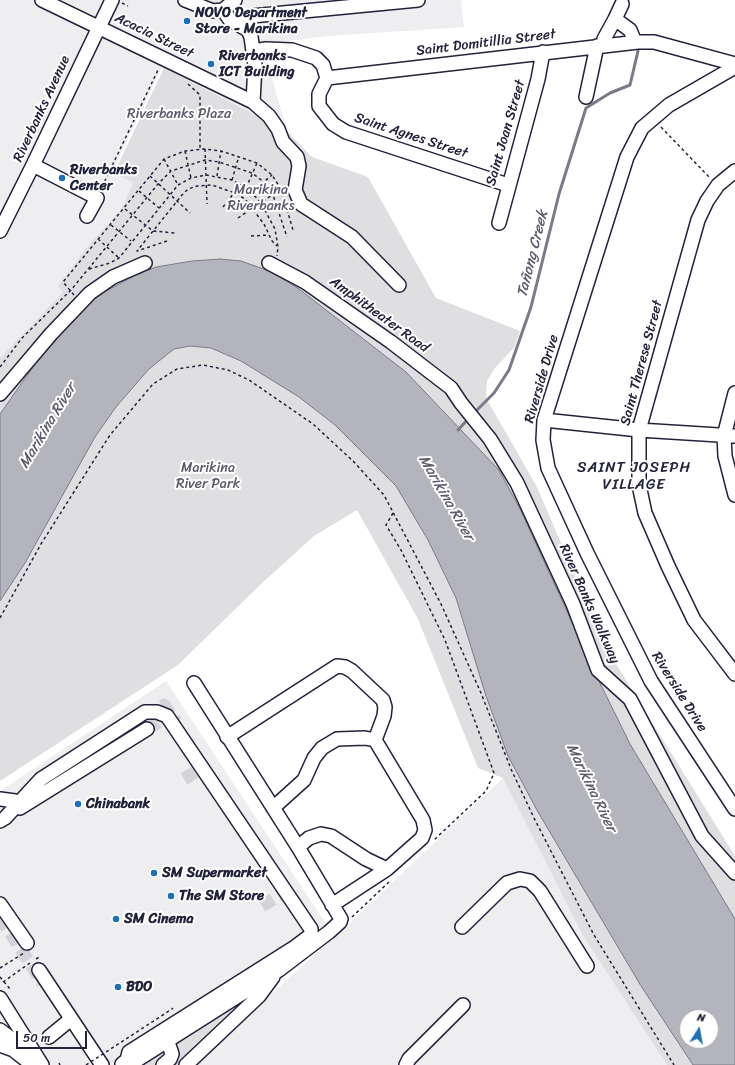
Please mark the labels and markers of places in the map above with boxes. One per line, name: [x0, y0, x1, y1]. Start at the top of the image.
place label: NOVO Department Store - Marikina: [195, 5, 307, 38]
marker: NOVO Department Store - Marikina: [182, 16, 192, 26]
place label: Riverbanks ICT Building: [219, 48, 294, 80]
marker: Riverbanks ICT Building: [206, 59, 216, 69]
place label: Riverbanks Center: [70, 162, 137, 194]
marker: Riverbanks Center: [57, 173, 67, 183]
place label: Chinabank: [86, 796, 150, 812]
marker: Chinabank: [73, 799, 83, 809]
place label: SM Supermarket: [162, 865, 267, 881]
marker: SM Supermarket: [149, 868, 159, 878]
place label: The SM Store: [179, 888, 264, 904]
marker: The SM Store: [166, 891, 176, 901]
place label: SM Cinema: [124, 911, 194, 927]
marker: SM Cinema: [111, 914, 121, 924]
place label: BDO: [126, 979, 152, 995]
marker: BDO: [113, 982, 123, 992]

